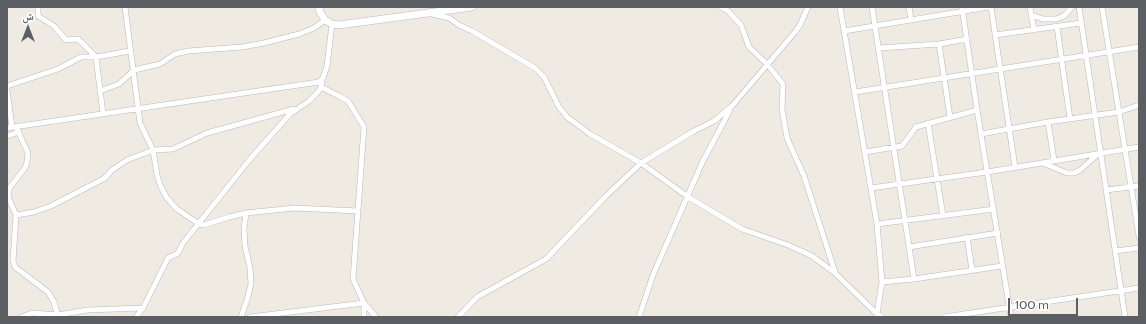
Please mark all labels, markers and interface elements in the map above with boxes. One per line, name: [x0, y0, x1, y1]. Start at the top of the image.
north arrow: [8, 8, 48, 48]
text: ش: [22, 9, 34, 23]
scale bar: [1010, 290, 1080, 316]
text: 100 m: [1015, 297, 1049, 312]

